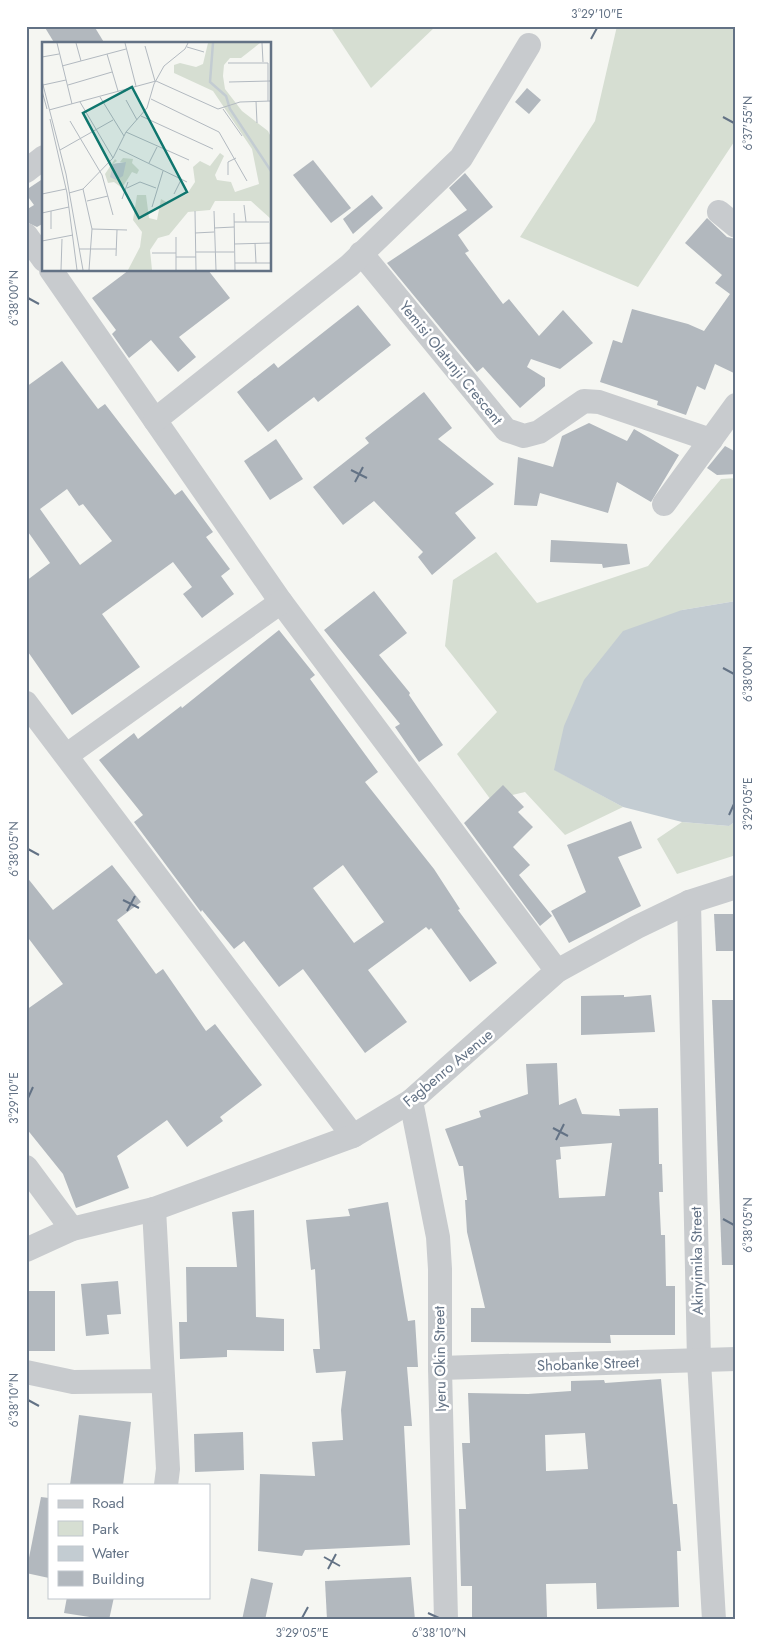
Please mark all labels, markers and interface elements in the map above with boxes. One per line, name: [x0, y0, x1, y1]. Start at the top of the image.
text: 3°29'10"E: [571, 5, 623, 23]
inset map: [42, 42, 271, 271]
text: 6°37'55"N: [739, 96, 757, 150]
text: 6°38'00"N: [5, 270, 23, 326]
street label: Yemisi Olatunji Crescent: [394, 296, 508, 430]
text: 6°38'00"N: [739, 646, 757, 702]
text: 3°29'05"E: [739, 777, 757, 831]
text: 6°38'05"N: [5, 821, 23, 877]
street label: Fagbenro Avenue: [398, 1024, 498, 1112]
text: 3°29'10"E: [5, 1072, 23, 1124]
text: 6°38'05"N: [739, 1197, 757, 1253]
street label: Akinyimika Street: [685, 1206, 709, 1315]
street label: Iyeru Okin Street: [428, 1306, 452, 1412]
street label: Shobanke Street: [536, 1351, 640, 1377]
text: 6°38'10"N: [5, 1373, 23, 1427]
legend: [48, 1484, 210, 1598]
text: Road: [92, 1492, 124, 1514]
text: Park: [92, 1518, 119, 1540]
text: Water: [92, 1542, 130, 1564]
text: Building: [92, 1568, 144, 1590]
text: 3°29'05"E: [275, 1624, 329, 1642]
text: 6°38'10"N: [412, 1624, 466, 1642]

